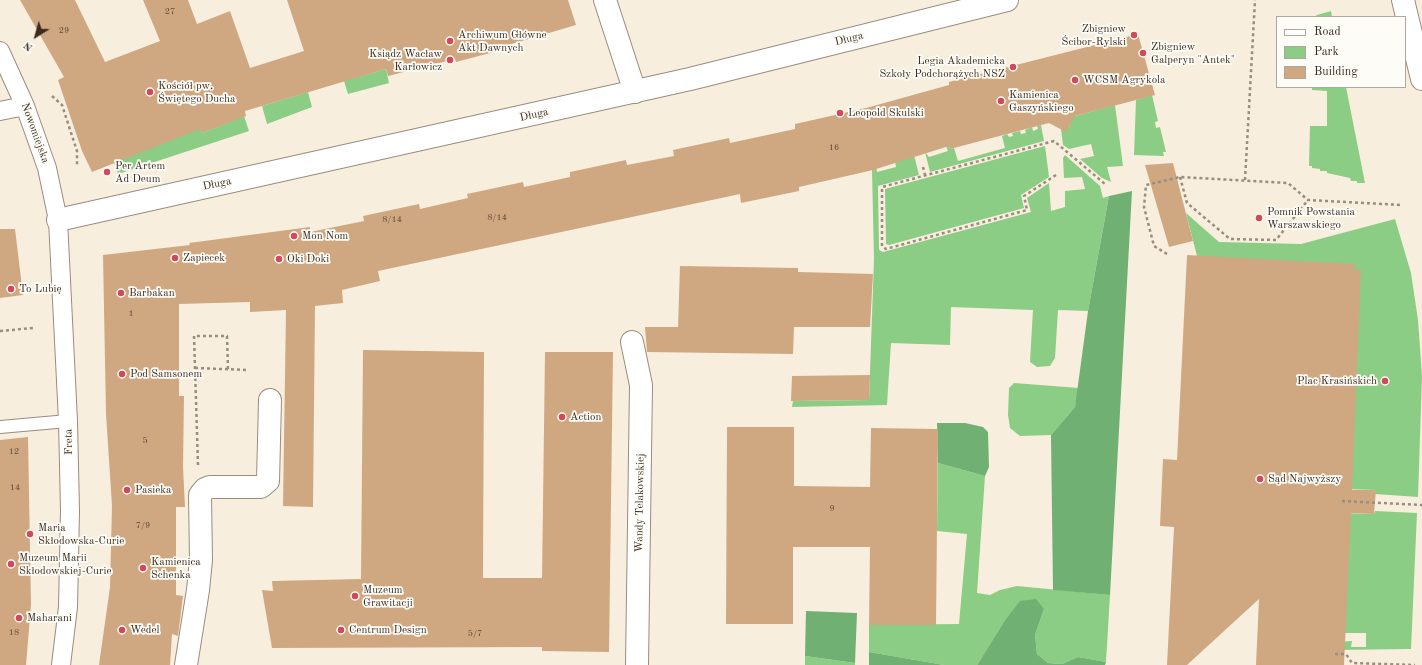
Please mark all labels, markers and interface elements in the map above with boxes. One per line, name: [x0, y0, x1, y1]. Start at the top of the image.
house number: 27: [165, 7, 175, 17]
north arrow: [16, 16, 56, 56]
legend: [1276, 16, 1406, 88]
place label: Zbigniew Ścibor-Rylski: [1062, 22, 1126, 48]
house number: 29: [59, 26, 69, 36]
text: Road: [1314, 26, 1341, 38]
place label: Archiwum Główne Akt Dawnych: [458, 28, 547, 54]
street label: Długa: [833, 29, 865, 49]
marker: Zbigniew Ścibor-Rylski: [1129, 30, 1139, 40]
marker: Archiwum Główne Akt Dawnych: [445, 36, 455, 46]
text: N: [22, 39, 35, 53]
place label: Zbigniew Galperyn "Antek": [1151, 40, 1235, 66]
text: Park: [1314, 46, 1339, 58]
place label: Ksiądz Wacław Karłowicz: [369, 47, 442, 73]
marker: Zbigniew Galperyn "Antek": [1138, 48, 1148, 58]
place label: Legia Akademicka Szkoły Podchorążych NSZ: [879, 54, 1005, 80]
marker: Ksiądz Wacław Karłowicz: [445, 55, 455, 65]
marker: Legia Akademicka Szkoły Podchorążych NSZ: [1008, 62, 1018, 72]
text: Building: [1314, 66, 1358, 78]
place label: WCSM Agrykola: [1083, 73, 1165, 87]
marker: WCSM Agrykola: [1070, 75, 1080, 85]
place label: Kościół pw. Świętego Ducha: [158, 79, 235, 105]
marker: Kościół pw. Świętego Ducha: [145, 87, 155, 97]
place label: Kamienica Gaszyńskiego: [1009, 88, 1074, 114]
marker: Kamienica Gaszyńskiego: [996, 96, 1006, 106]
street label: Nowomiejska: [18, 101, 52, 165]
street label: Długa: [518, 105, 550, 125]
place label: Leopold Skulski: [848, 106, 924, 120]
marker: Leopold Skulski: [835, 108, 845, 118]
house number: 16: [829, 143, 839, 153]
place label: Per Artem Ad Deum: [115, 159, 165, 185]
marker: Per Artem Ad Deum: [102, 167, 112, 177]
street label: Długa: [202, 175, 232, 193]
place label: Pomnik Powstania Warszawskiego: [1267, 205, 1355, 231]
house number: 8/14: [487, 213, 507, 223]
marker: Pomnik Powstania Warszawskiego: [1254, 213, 1264, 223]
house number: 8/14: [382, 215, 402, 225]
place label: Mon Nom: [302, 229, 348, 243]
marker: Mon Nom: [289, 231, 299, 241]
place label: Zapiecek: [183, 251, 225, 265]
place label: Oki Doki: [287, 252, 329, 266]
marker: Zapiecek: [170, 253, 180, 263]
marker: Oki Doki: [274, 254, 284, 264]
place label: To Lubię: [19, 282, 62, 296]
marker: To Lubię: [6, 284, 16, 294]
place label: Barbakan: [129, 286, 175, 300]
marker: Barbakan: [116, 288, 126, 298]
house number: 1: [128, 309, 134, 319]
place label: Pod Samsonem: [130, 367, 202, 381]
marker: Pod Samsonem: [117, 369, 127, 379]
place label: Plac Krasińskich: [1297, 374, 1377, 388]
marker: Plac Krasińskich: [1380, 376, 1390, 386]
place label: Action: [570, 410, 601, 424]
marker: Action: [557, 412, 567, 422]
street label: Freta: [62, 429, 76, 455]
house number: 5: [142, 436, 148, 446]
house number: 12: [9, 447, 19, 457]
street label: Wandy Telakowskiej: [633, 453, 647, 553]
place label: Sąd Najwyższy: [1268, 472, 1341, 486]
marker: Sąd Najwyższy: [1255, 474, 1265, 484]
house number: 14: [10, 483, 20, 493]
place label: Pasieka: [135, 483, 171, 497]
marker: Pasieka: [122, 485, 132, 495]
house number: 9: [829, 504, 835, 514]
place label: Maria Skłodowska-Curie: [38, 521, 124, 547]
house number: 7/9: [136, 521, 150, 531]
marker: Maria Skłodowska-Curie: [25, 529, 35, 539]
place label: Muzeum Marii Skłodowskiej-Curie: [19, 551, 111, 577]
place label: Kamienica Schenka: [151, 555, 201, 581]
marker: Muzeum Marii Skłodowskiej-Curie: [6, 559, 16, 569]
marker: Kamienica Schenka: [138, 563, 148, 573]
place label: Muzeum Grawitacji: [363, 583, 413, 609]
marker: Muzeum Grawitacji: [350, 591, 360, 601]
place label: Maharani: [27, 611, 72, 625]
marker: Maharani: [14, 613, 24, 623]
place label: Wedel: [130, 623, 160, 637]
place label: Centrum Design: [349, 623, 427, 637]
marker: Wedel: [117, 625, 127, 635]
marker: Centrum Design: [336, 625, 346, 635]
house number: 18: [9, 628, 19, 638]
house number: 5/7: [468, 629, 482, 639]

